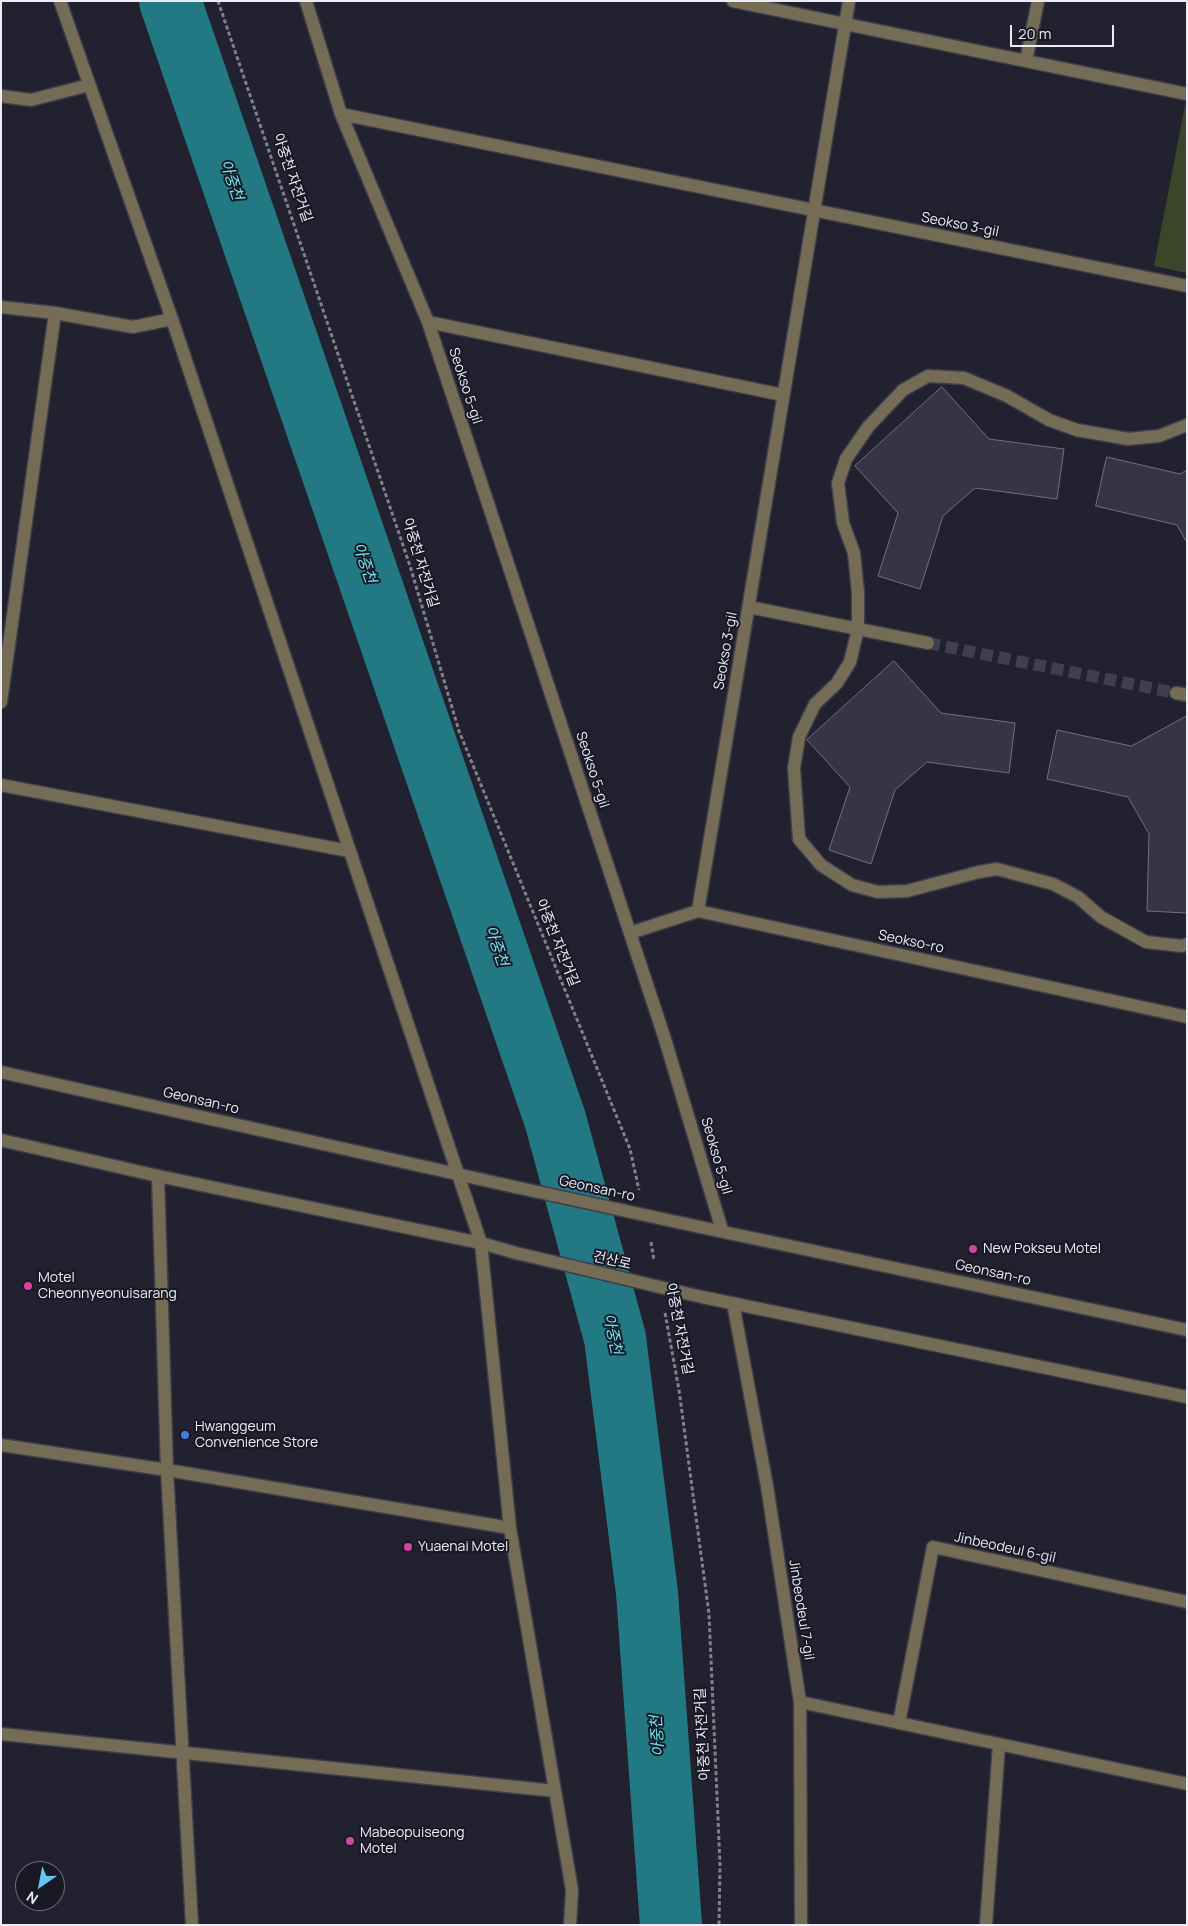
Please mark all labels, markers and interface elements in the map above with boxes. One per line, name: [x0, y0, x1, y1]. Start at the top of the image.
scale bar: [1013, 15, 1117, 47]
text: 20 m: [1018, 23, 1051, 44]
street label: 아중천 자전거길: [269, 131, 315, 225]
water label: 아중천: [216, 157, 246, 203]
street label: Seokso 3-gil: [920, 209, 1000, 241]
street label: Seokso 5-gil: [445, 346, 485, 426]
street label: 아중천 자전거길: [398, 516, 442, 610]
water label: 아중천: [349, 540, 379, 586]
street label: Seokso 3-gil: [711, 611, 741, 691]
street label: Seokso 5-gil: [572, 730, 612, 810]
street label: 아중천 자전거길: [532, 897, 582, 989]
water label: 아중천: [481, 923, 511, 969]
street label: Seokso-ro: [877, 927, 945, 957]
street label: Geonsan-ro: [162, 1084, 240, 1118]
street label: Seokso 5-gil: [697, 1116, 735, 1196]
street label: Geonsan-ro: [558, 1173, 636, 1205]
place label: New Pokseu Motel: [983, 1241, 1101, 1257]
marker: New Pokseu Motel: [967, 1243, 979, 1255]
street label: 건산로: [591, 1248, 633, 1274]
street label: Geonsan-ro: [954, 1257, 1032, 1289]
place label: Motel Cheonnyeonuisarang: [38, 1270, 177, 1302]
marker: Motel Cheonnyeonuisarang: [22, 1280, 34, 1292]
street label: 아중천 자전거길: [662, 1282, 696, 1376]
water label: 아중천: [599, 1312, 625, 1356]
place label: Hwanggeum Convenience Store: [195, 1419, 318, 1451]
marker: Hwanggeum Convenience Store: [179, 1429, 191, 1441]
street label: Jinbeodeul 6-gil: [953, 1529, 1057, 1567]
place label: Yuaenai Motel: [418, 1539, 508, 1555]
marker: Yuaenai Motel: [402, 1541, 414, 1553]
street label: Jinbeodeul 7-gil: [785, 1559, 817, 1661]
street label: 아중천 자전거길: [692, 1687, 714, 1781]
water label: 아중천: [648, 1715, 668, 1757]
place label: Mabeopuiseong Motel: [360, 1825, 465, 1858]
marker: Mabeopuiseong Motel: [344, 1835, 356, 1847]
north arrow: [15, 1861, 65, 1911]
text: N: [23, 1887, 41, 1909]

